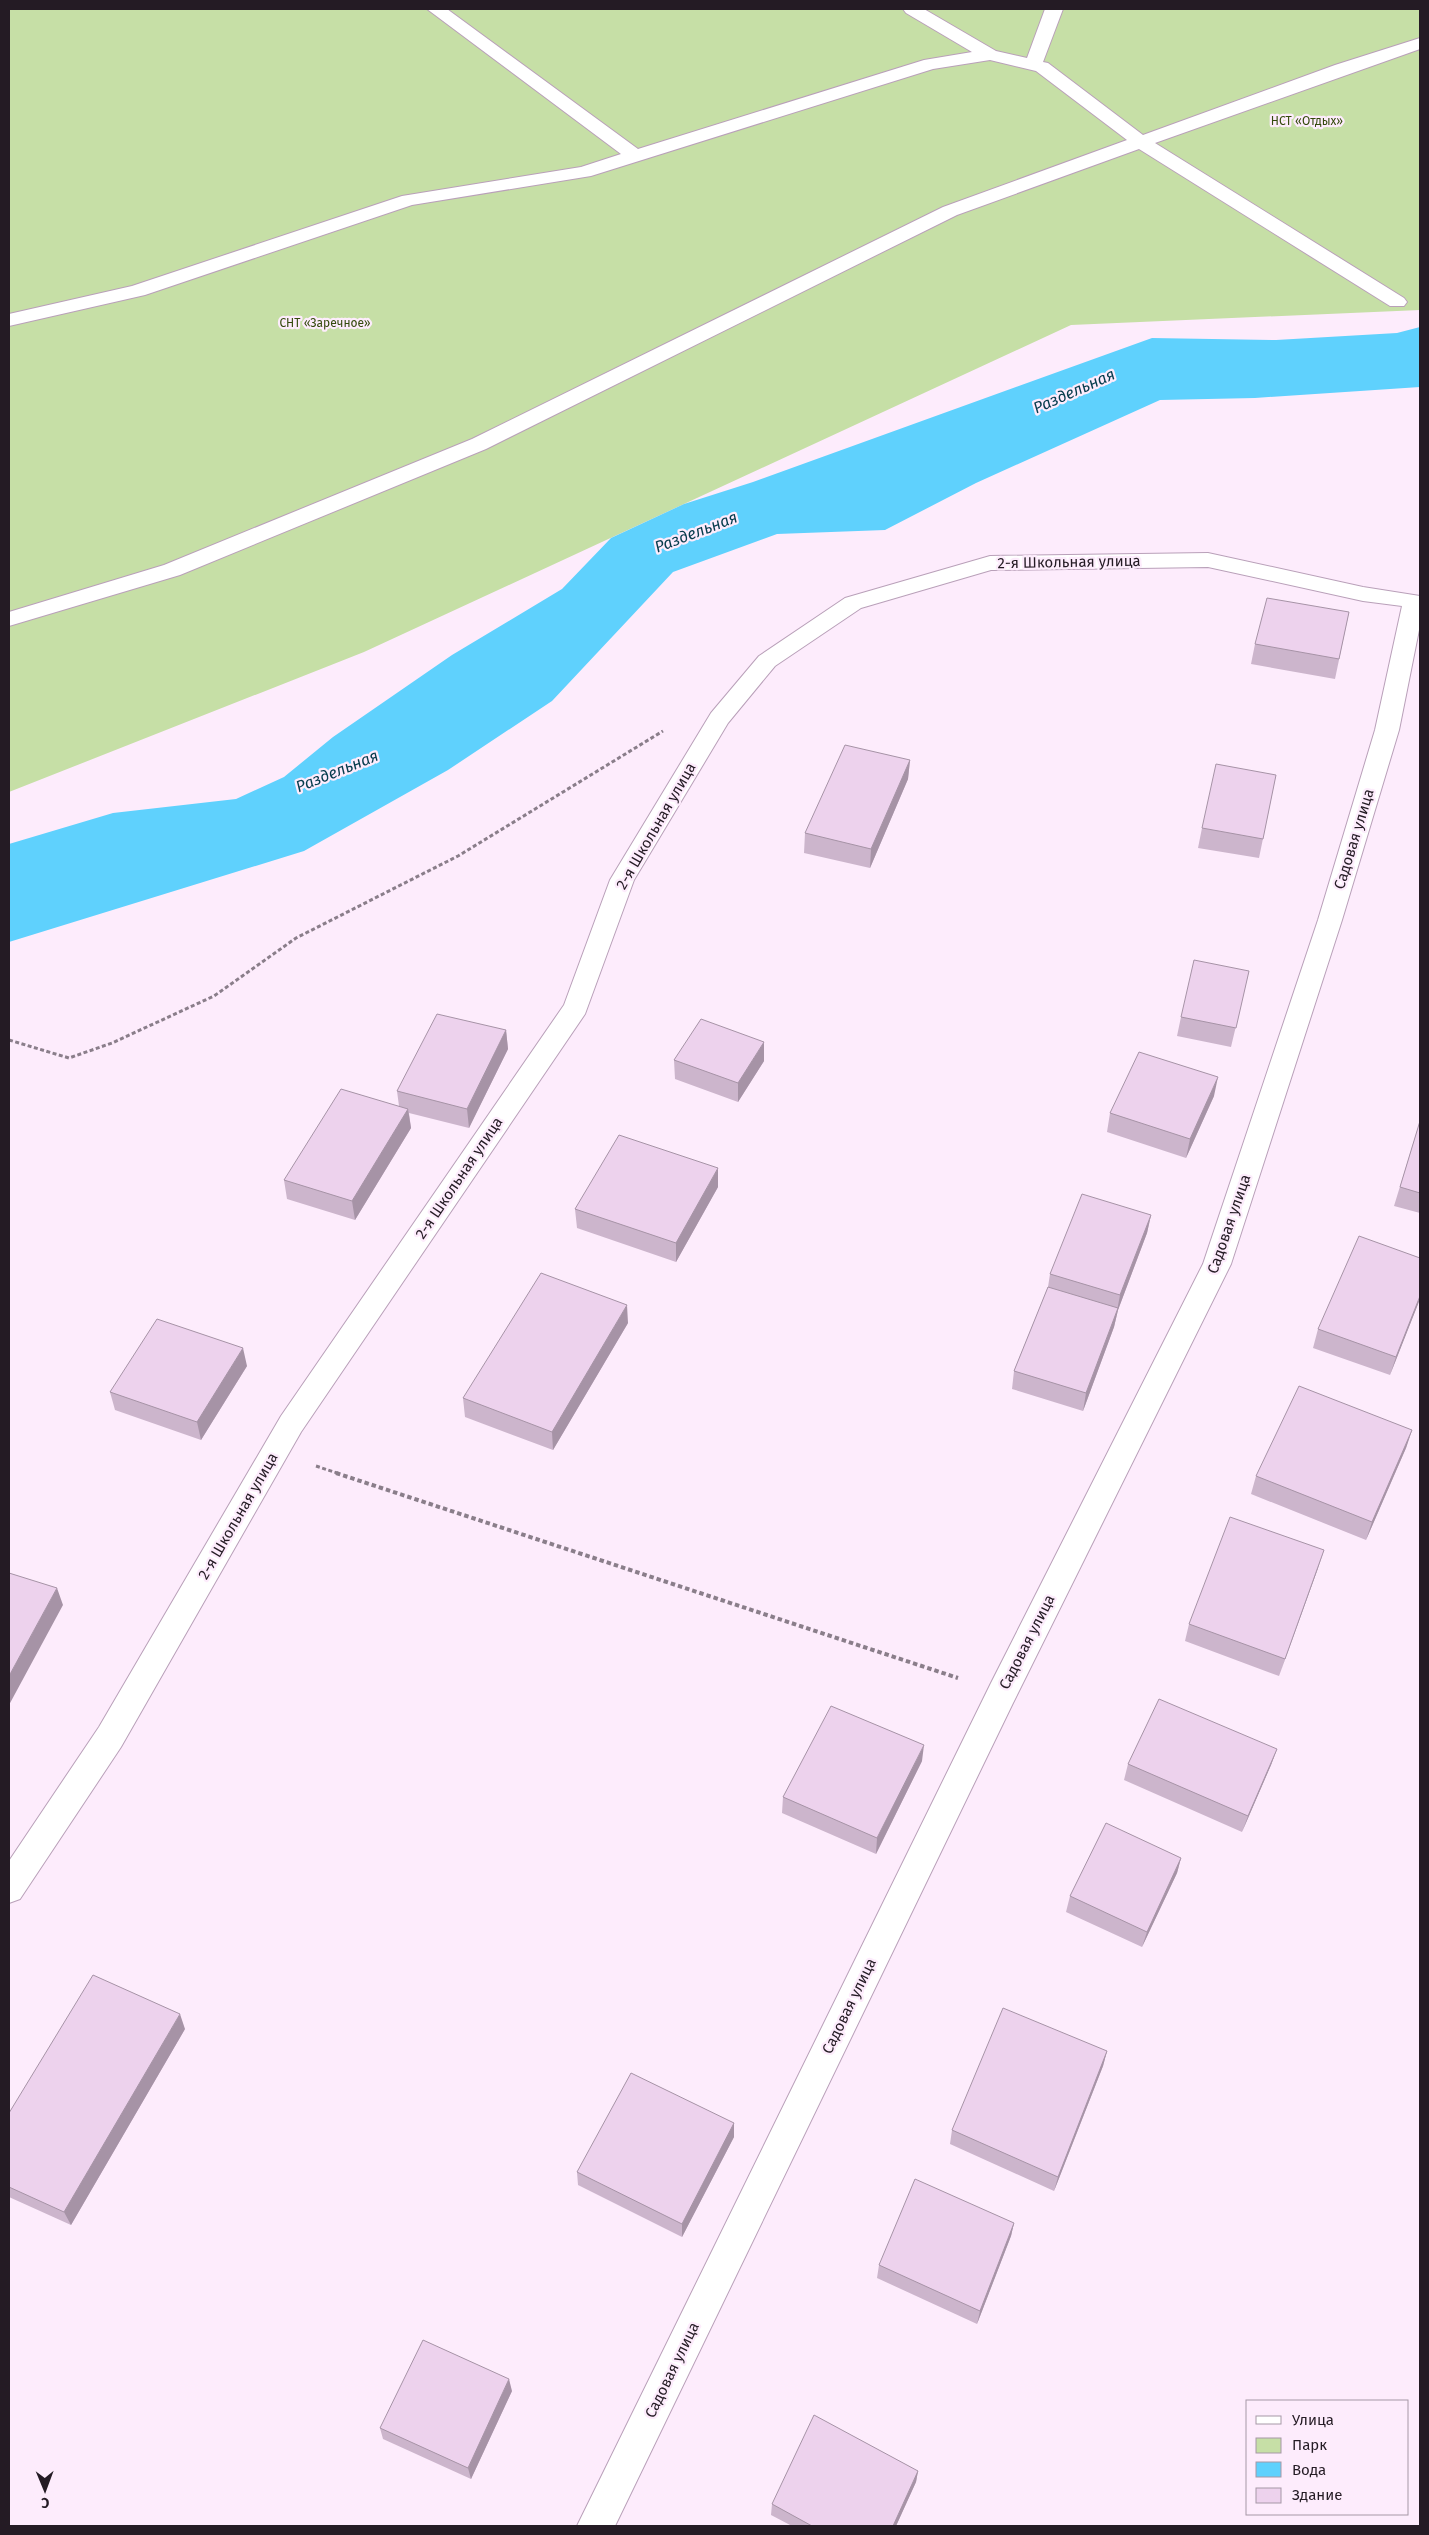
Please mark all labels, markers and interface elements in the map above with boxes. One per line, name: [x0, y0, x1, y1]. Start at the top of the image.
park label: НСТ «Отдых»: [1271, 114, 1343, 128]
park label: СНТ «Заречное»: [279, 316, 371, 330]
water label: Раздельная: [1030, 365, 1118, 417]
water label: Раздельная: [652, 507, 740, 557]
street label: 2-я Школьная улица: [997, 552, 1141, 572]
water label: Раздельная: [293, 746, 381, 796]
street label: 2-я Школьная улица: [612, 760, 700, 892]
street label: Садовая улица: [1330, 787, 1378, 891]
street label: 2-я Школьная улица: [412, 1114, 506, 1242]
street label: Садовая улица: [1204, 1172, 1254, 1276]
street label: 2-я Школьная улица: [194, 1450, 282, 1582]
street label: Садовая улица: [995, 1592, 1059, 1692]
street label: Садовая улица: [818, 1955, 880, 2057]
street label: Садовая улица: [641, 2319, 703, 2421]
legend: [1246, 2400, 1409, 2515]
text: Улица: [1292, 2411, 1334, 2429]
text: Парк: [1292, 2436, 1327, 2454]
text: Вода: [1292, 2461, 1326, 2479]
north arrow: [20, 2465, 70, 2515]
text: Здание: [1292, 2486, 1342, 2504]
text: С: [41, 2494, 49, 2511]

